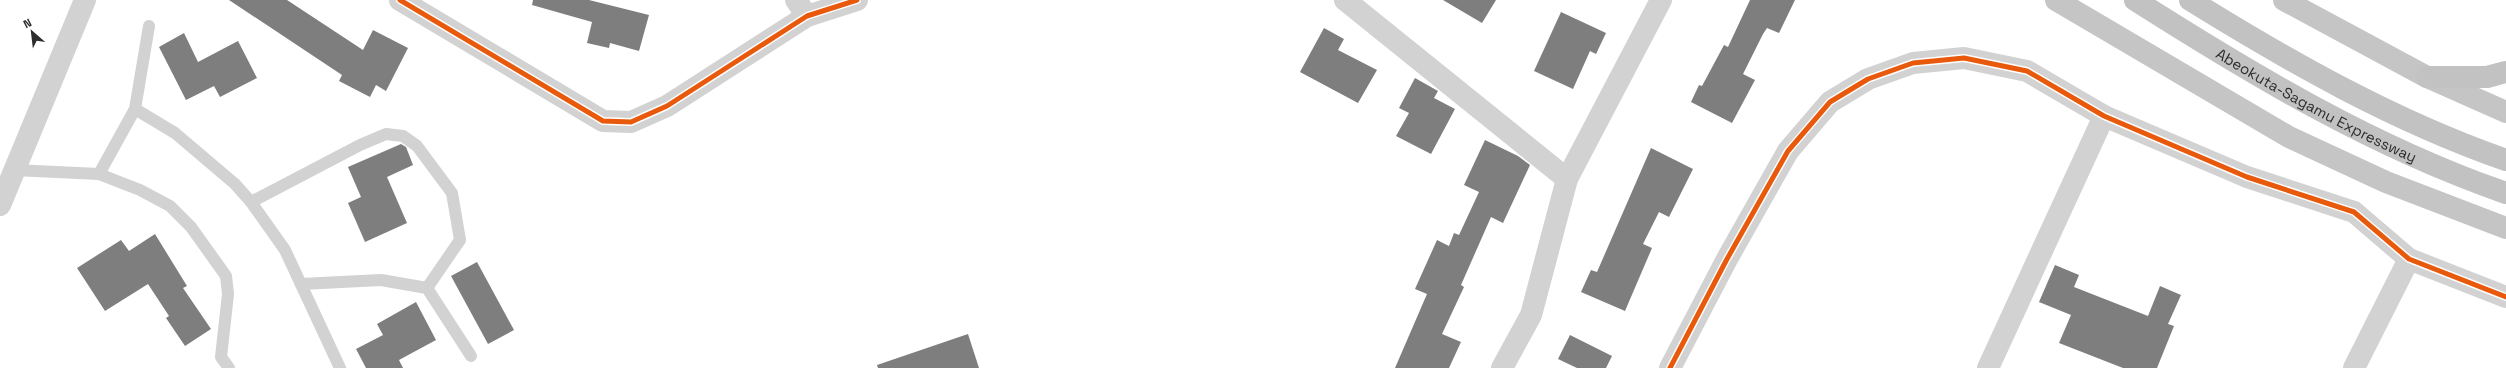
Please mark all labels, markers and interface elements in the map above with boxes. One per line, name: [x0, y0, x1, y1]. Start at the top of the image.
north arrow: [12, 12, 52, 52]
text: N: [21, 15, 34, 31]
street label: Abeokuta-Sagamu Expressway: [2213, 43, 2420, 166]

